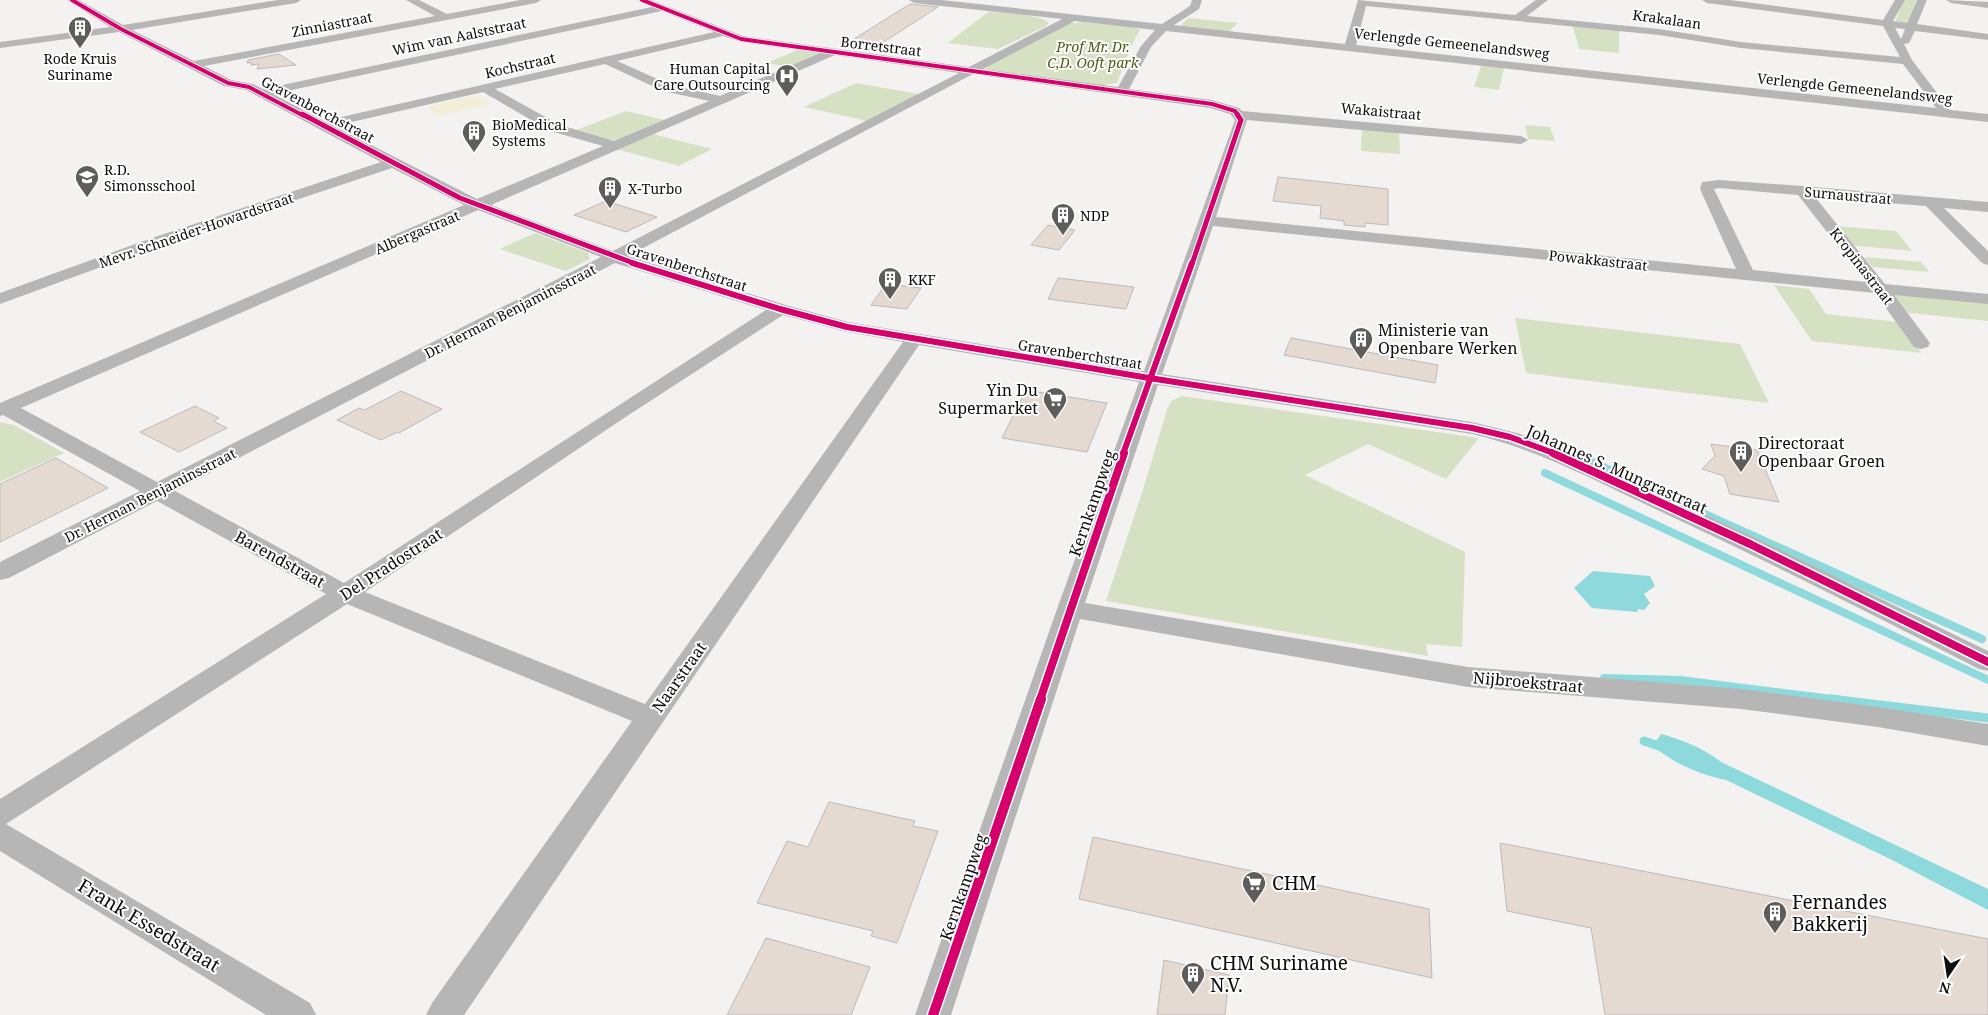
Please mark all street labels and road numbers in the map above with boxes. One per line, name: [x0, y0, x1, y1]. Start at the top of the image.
street label: Krakalaan: [1631, 5, 1703, 33]
street label: Zinniastraat: [290, 7, 374, 41]
street label: Wim van Aalststraat: [390, 13, 528, 59]
street label: Verlengde Gemeenelandsweg: [1353, 23, 1551, 63]
street label: Borretstraat: [840, 32, 922, 60]
street label: Kochstraat: [483, 48, 557, 82]
street label: Verlengde Gemeenelandsweg: [1756, 68, 1954, 108]
street label: Gravenberchstraat: [258, 71, 378, 147]
street label: Wakaistraat: [1340, 98, 1422, 124]
street label: Surnaustraat: [1804, 182, 1892, 208]
street label: Mevr. Schneider-Howardstraat: [96, 188, 296, 272]
street label: Albergastraat: [372, 206, 462, 258]
street label: Kropinastraat: [1826, 224, 1898, 308]
street label: Gravenberchstraat: [624, 239, 750, 295]
street label: Powakkastraat: [1548, 245, 1648, 275]
street label: Dr. Herman Benjaminsstraat: [421, 259, 599, 363]
street label: Gravenberchstraat: [1017, 335, 1144, 373]
street label: Johannes S. Mungrastraat: [1522, 419, 1711, 519]
street label: Dr. Herman Benjaminsstraat: [61, 443, 239, 547]
street label: Kernkampweg: [1063, 446, 1121, 559]
street label: Del Pradostraat: [336, 522, 447, 605]
street label: Barendstraat: [231, 525, 329, 593]
street label: Naarstraat: [647, 637, 712, 717]
street label: Nijbroekstraat: [1472, 666, 1584, 698]
street label: Kernkampweg: [934, 830, 992, 943]
street label: Frank Essedstraat: [73, 872, 225, 978]

